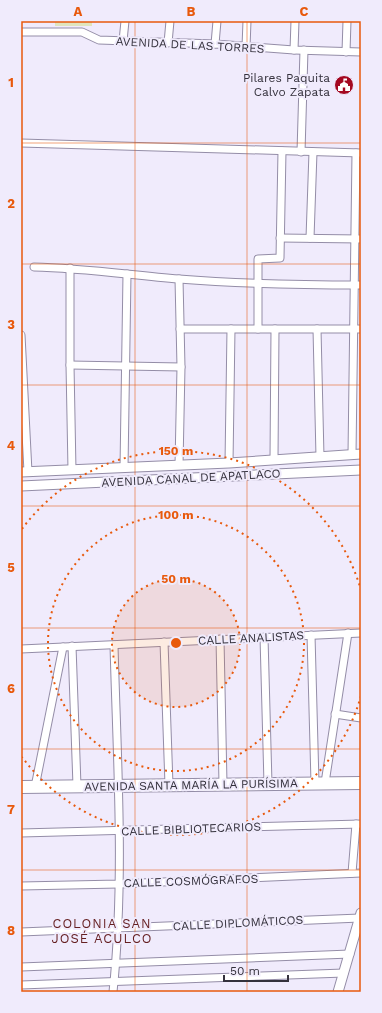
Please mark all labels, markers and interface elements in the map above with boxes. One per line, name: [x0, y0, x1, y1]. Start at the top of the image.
text: A: [74, 4, 83, 19]
text: B: [187, 4, 196, 19]
text: C: [300, 4, 309, 19]
street label: AVENIDA DE LAS TORRES: [115, 34, 265, 56]
place label: Pilares Paquita Calvo Zapata: [243, 71, 330, 99]
public building icon: Pilares Paquita Calvo Zapata: [333, 74, 355, 96]
text: 1: [8, 75, 14, 90]
text: 2: [7, 196, 15, 211]
text: 3: [7, 317, 15, 332]
text: 4: [7, 438, 16, 453]
text: 150 m: [159, 444, 193, 458]
street label: AVENIDA CANAL DE APATLACO: [101, 466, 281, 490]
text: 100 m: [158, 508, 194, 522]
text: 5: [7, 560, 15, 575]
text: 50 m: [161, 572, 191, 586]
street label: CALLE ANALISTAS: [198, 628, 304, 648]
centre of rings: [169, 636, 183, 650]
text: 6: [7, 681, 15, 696]
street label: AVENIDA SANTA MARÍA LA PURÍSIMA: [84, 776, 298, 794]
text: 7: [7, 802, 15, 817]
street label: CALLE BIBLIOTECARIOS: [121, 820, 261, 838]
street label: CALLE COSMÓGRAFOS: [123, 872, 259, 890]
street label: CALLE DIPLOMÁTICOS: [172, 913, 304, 933]
district label: COLONIA SAN JOSÉ ACULCO: [51, 916, 153, 946]
text: 8: [7, 923, 15, 938]
scale bar: [224, 957, 288, 983]
text: 50 m: [230, 964, 260, 978]

